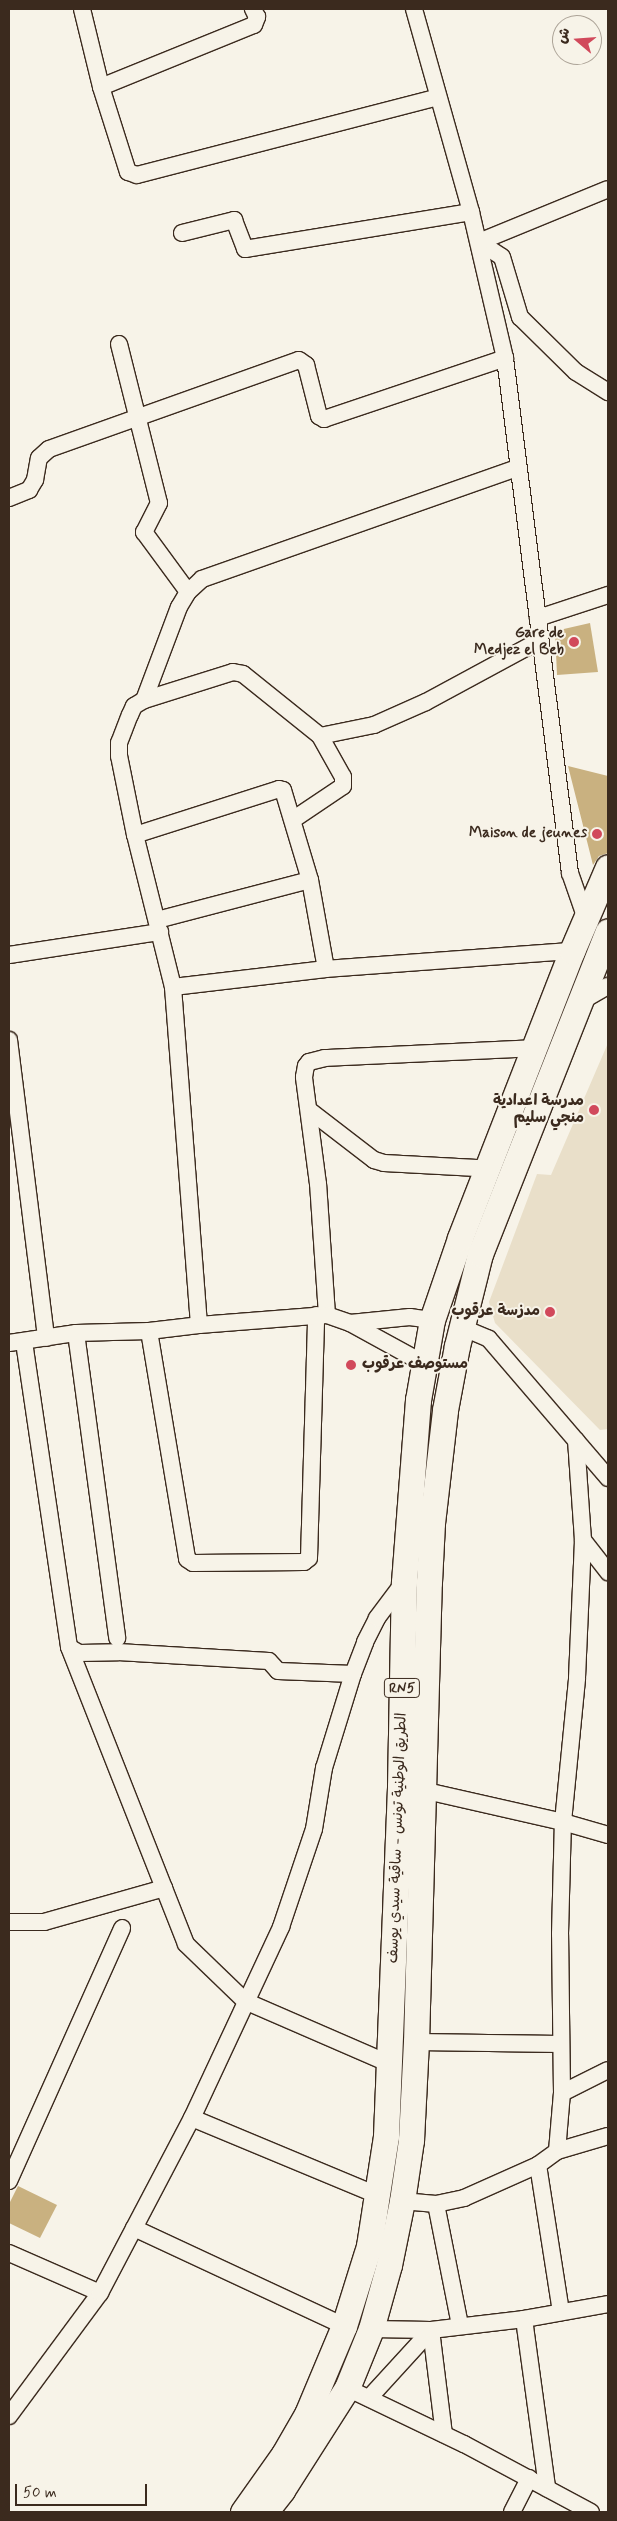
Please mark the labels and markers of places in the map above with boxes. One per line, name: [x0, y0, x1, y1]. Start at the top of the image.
place label: Gare de Medjez el Beb: [473, 624, 564, 659]
marker: Gare de Medjez el Beb: [568, 636, 580, 648]
place label: Maison de jeunes: [477, 825, 587, 843]
marker: Maison de jeunes: [591, 828, 603, 840]
place label: مدرسة اعدادية منجي سليم: [493, 1092, 584, 1127]
marker: مدرسة اعدادية منجي سليم: [588, 1104, 600, 1116]
place label: مدزسة عرقوب: [451, 1303, 540, 1321]
marker: مدزسة عرقوب: [544, 1306, 556, 1318]
place label: مستوصف عرقوب: [362, 1356, 468, 1374]
marker: مستوصف عرقوب: [344, 1358, 358, 1372]

